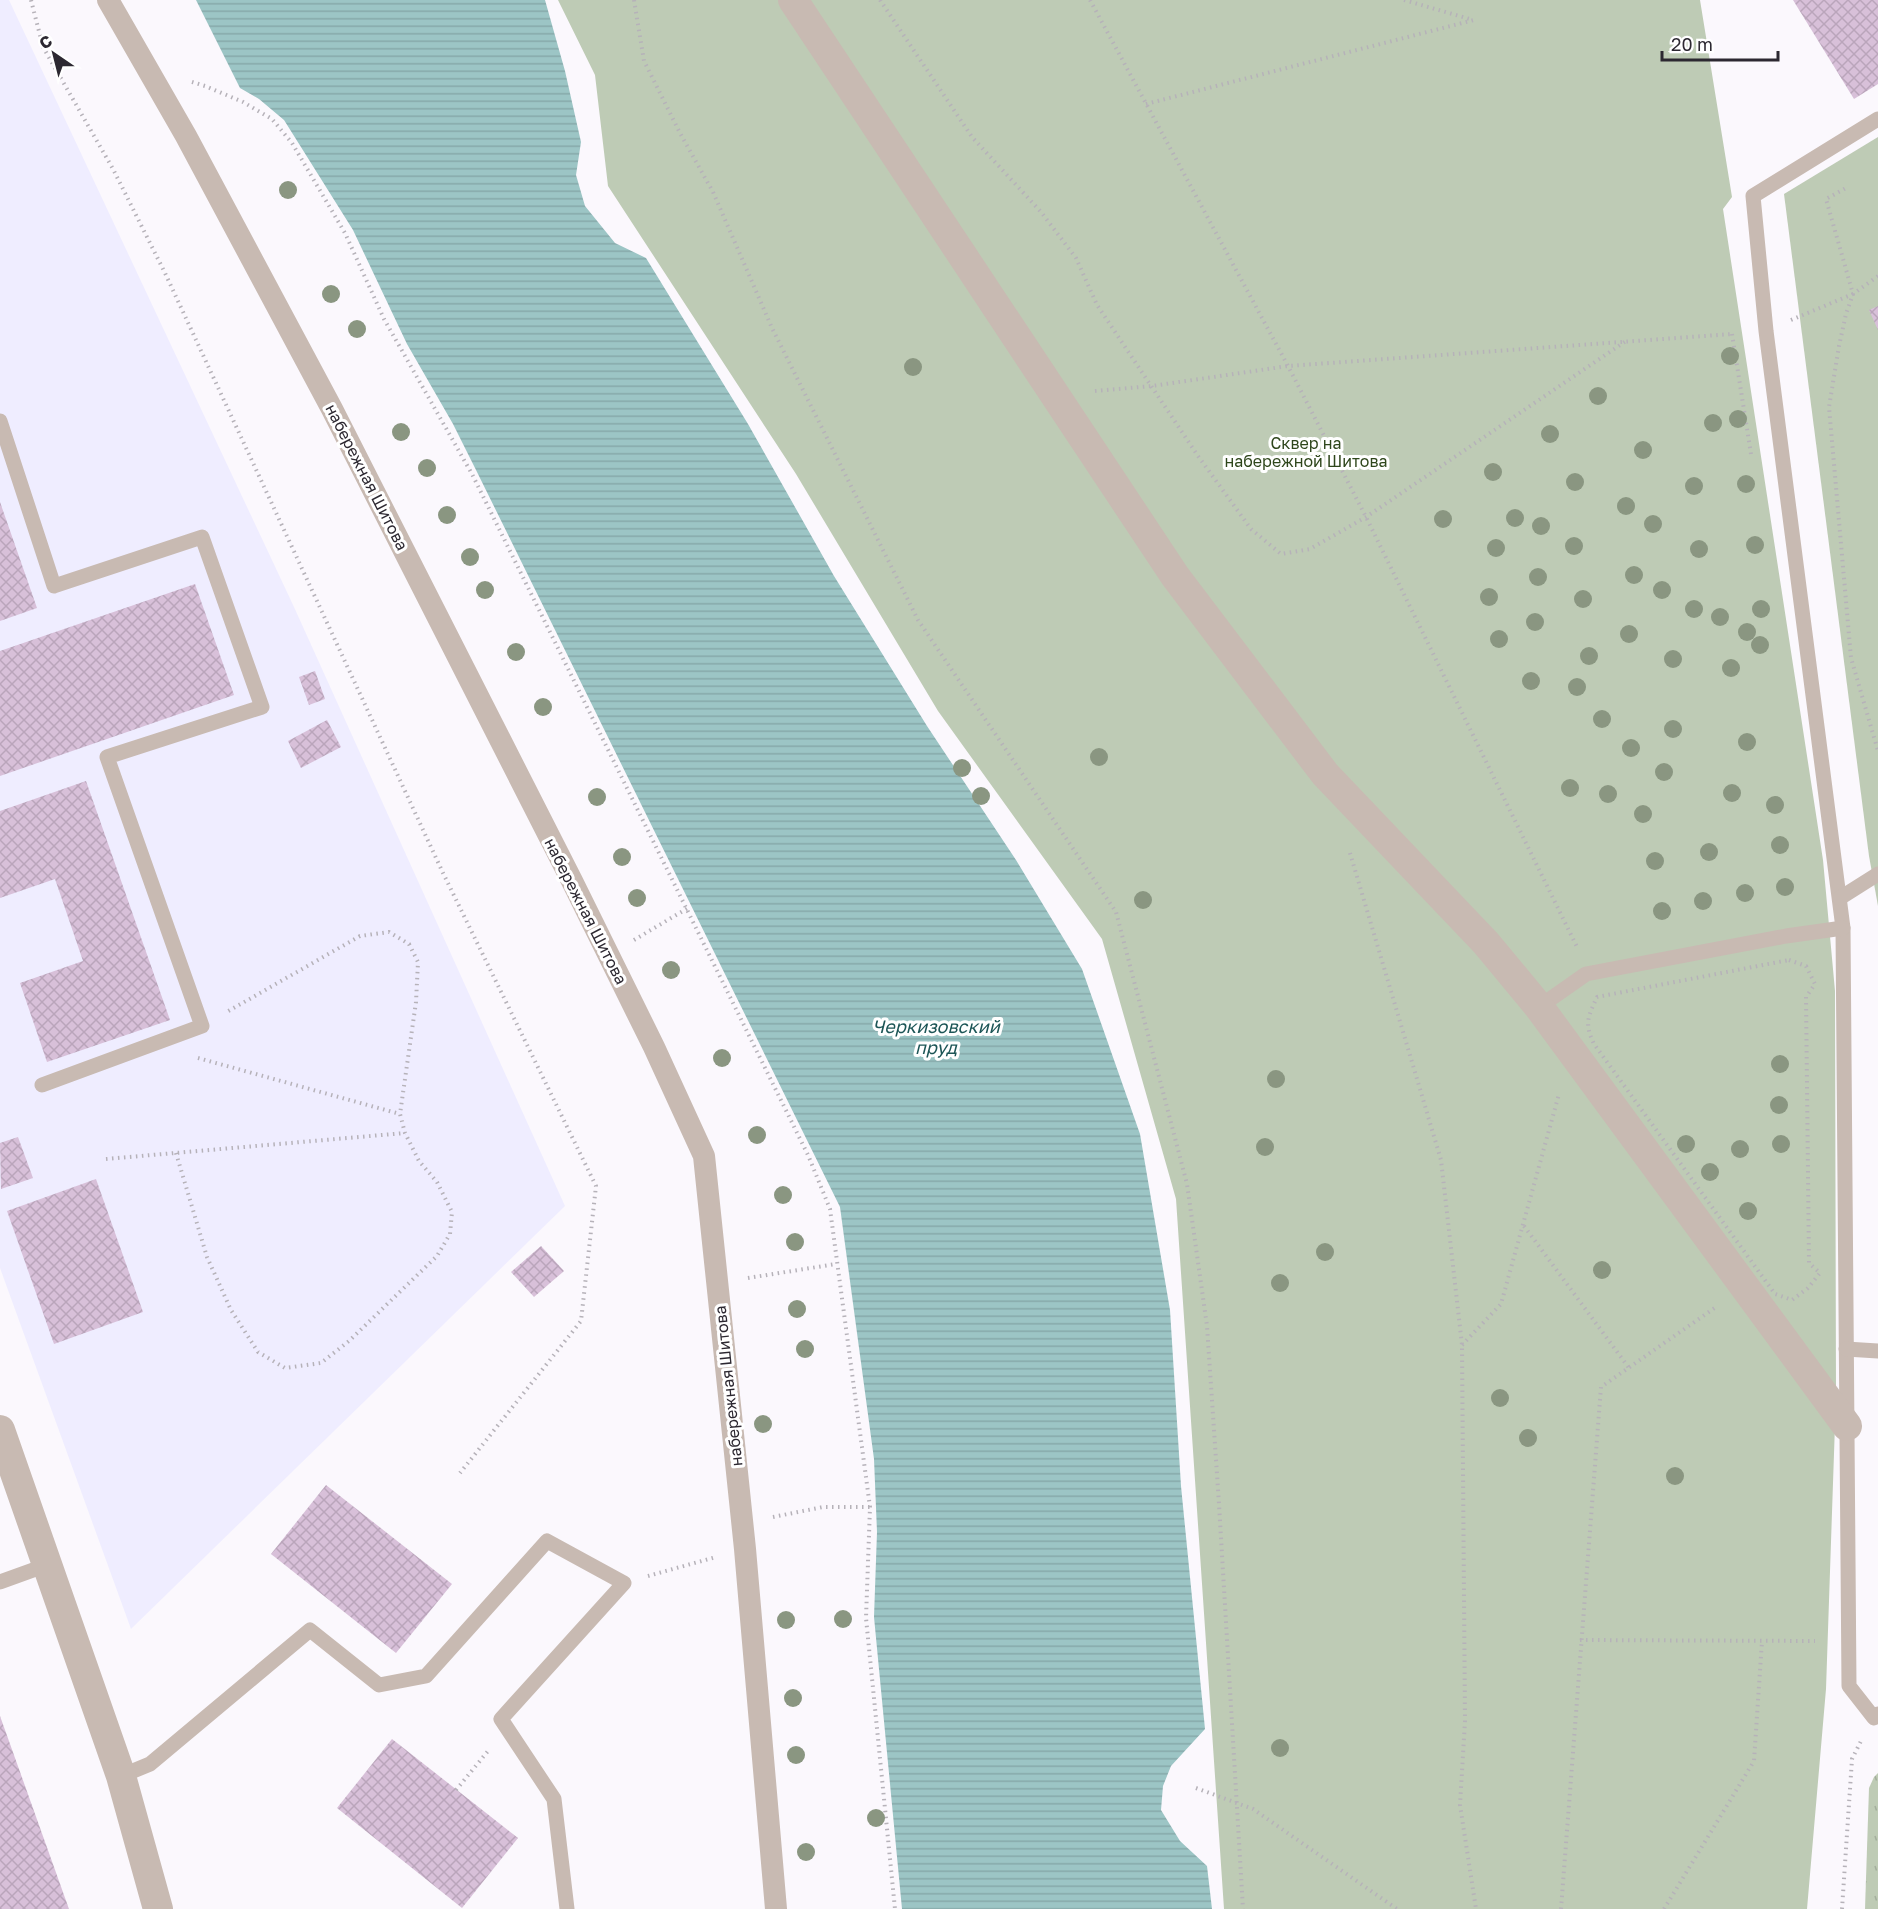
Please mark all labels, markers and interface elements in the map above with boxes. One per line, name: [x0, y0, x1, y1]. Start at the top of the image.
north arrow: [24, 24, 84, 84]
scale bar: [1662, 24, 1778, 62]
text: С: [35, 30, 56, 53]
text: 20 m: [1671, 33, 1713, 55]
street label: набережная Шитова: [321, 400, 413, 554]
park label: Сквер на набережной Шитова: [1225, 433, 1387, 471]
street label: набережная Шитова: [540, 834, 632, 988]
water label: Черкизовский пруд: [872, 1015, 1001, 1058]
street label: набережная Шитова: [710, 1305, 746, 1467]

